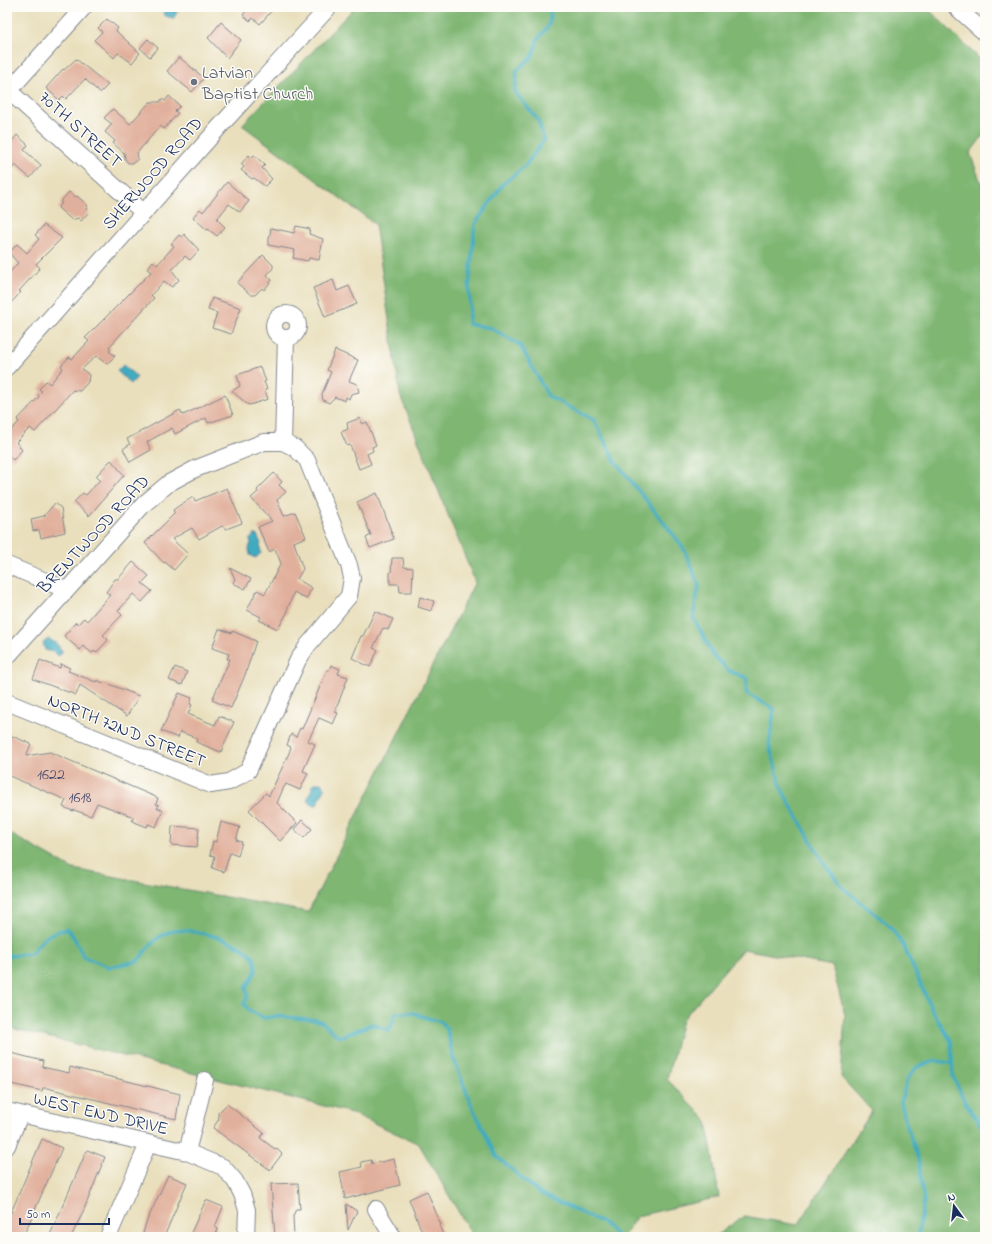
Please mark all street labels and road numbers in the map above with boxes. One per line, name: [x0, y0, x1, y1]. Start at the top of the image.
street label: 70TH STREET: [32, 86, 127, 175]
street label: SHERWOOD ROAD: [97, 112, 210, 236]
street label: BRENTWOOD ROAD: [32, 470, 157, 601]
street label: NORTH 72ND STREET: [43, 688, 209, 775]
street label: WEST END DRIVE: [31, 1087, 171, 1143]

